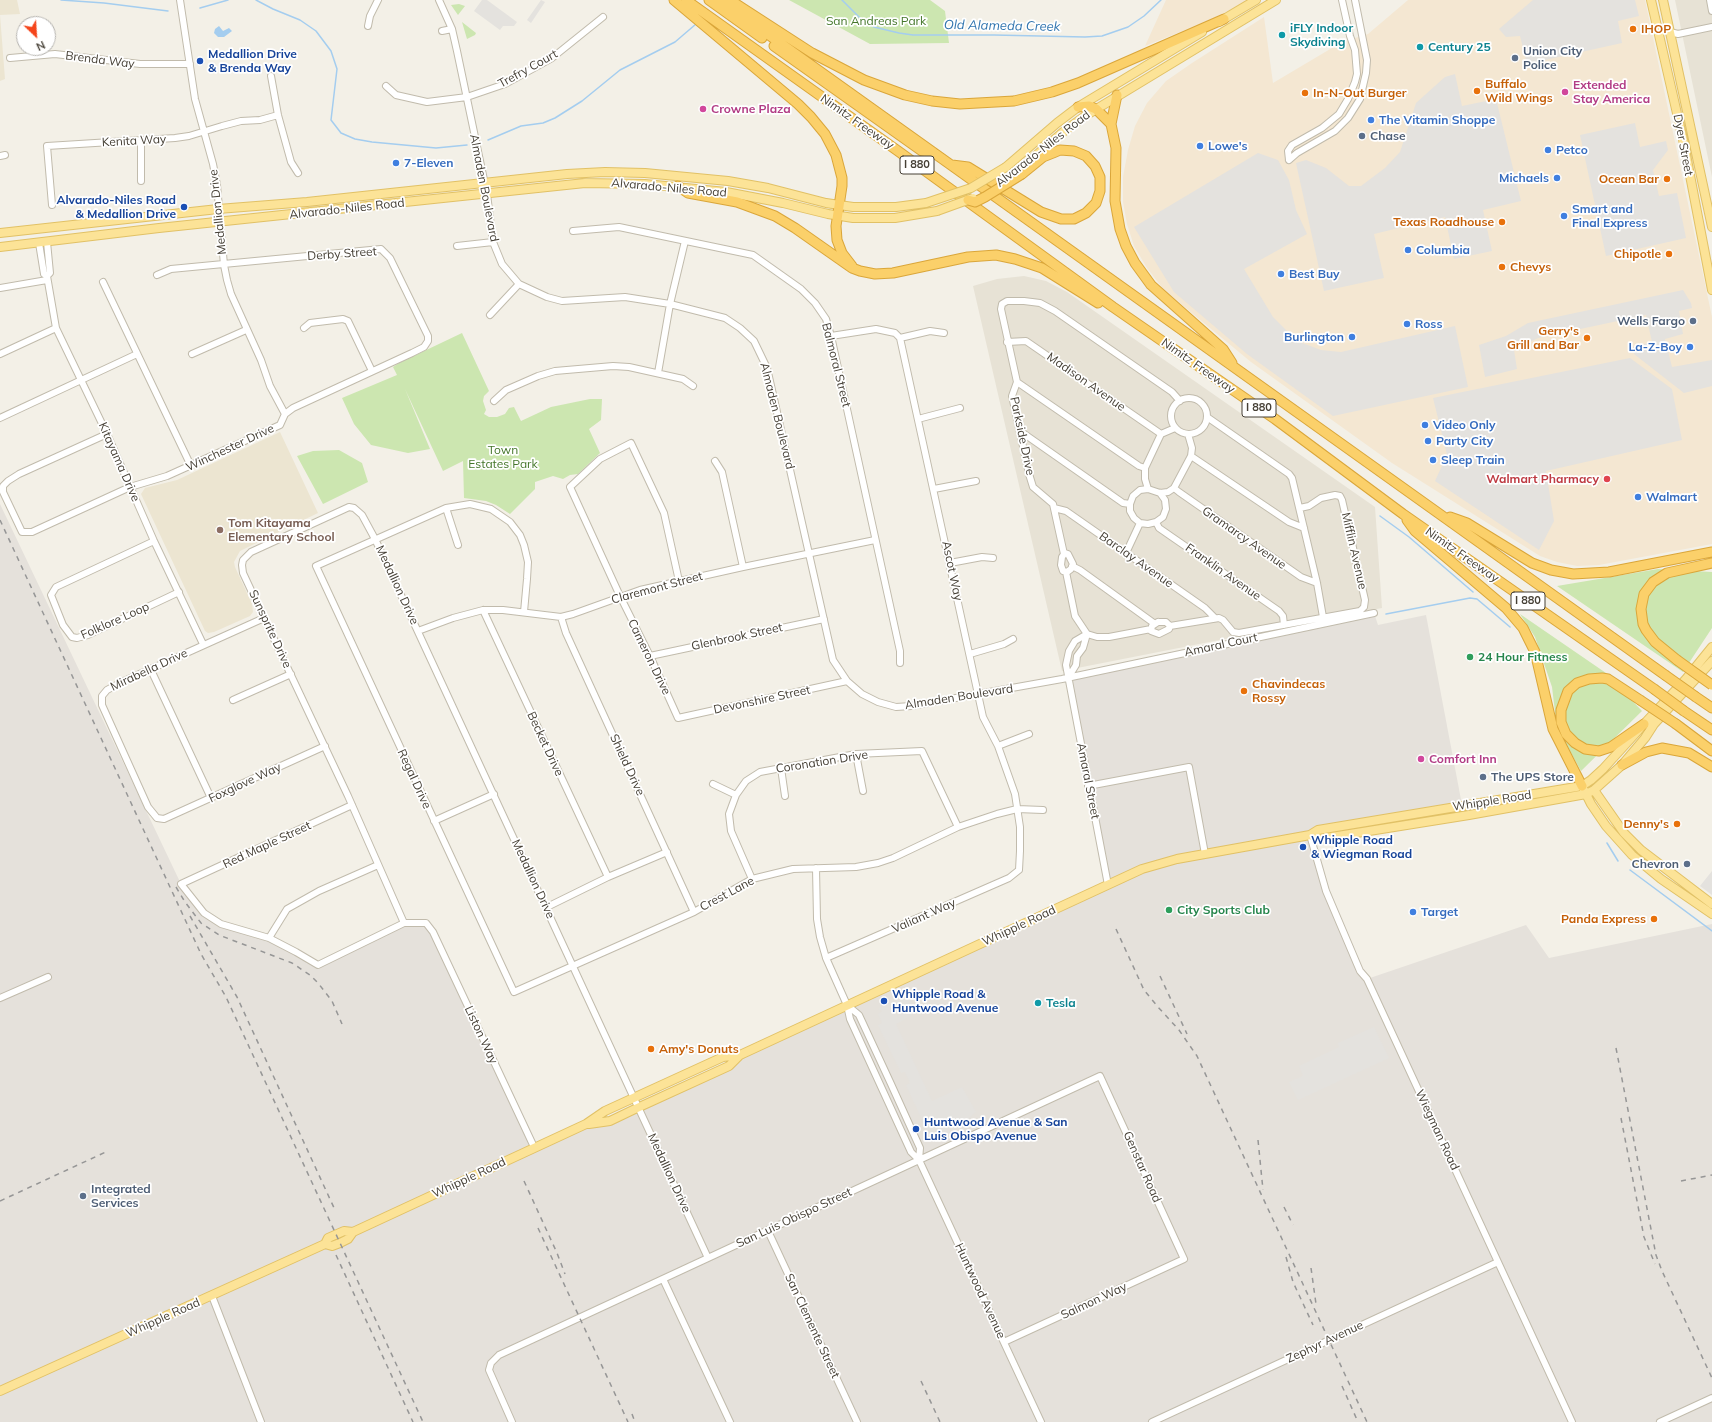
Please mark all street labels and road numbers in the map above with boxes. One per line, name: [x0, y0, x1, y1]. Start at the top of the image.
street label: Trefry Court: [496, 47, 560, 91]
street label: Brenda Way: [65, 49, 135, 71]
street label: Nimitz Freeway: [817, 91, 897, 153]
street label: Alvarado-Niles Road: [993, 108, 1093, 190]
street label: Dyer Street: [1670, 113, 1696, 177]
street label: Kenita Way: [101, 132, 167, 150]
street label: Almaden Boulevard: [466, 133, 502, 243]
road number: I 880: [900, 156, 934, 174]
street label: Medallion Drive: [206, 169, 230, 255]
street label: Alvarado-Niles Road: [611, 176, 727, 200]
street label: Alvarado-Niles Road: [289, 196, 405, 222]
street label: Derby Street: [307, 244, 377, 264]
street label: Balmoral Street: [819, 321, 853, 409]
street label: Nimitz Freeway: [1158, 335, 1238, 397]
street label: Madison Avenue: [1044, 350, 1128, 414]
street label: Almaden Boulevard: [757, 361, 797, 471]
street label: Parkside Drive: [1007, 395, 1037, 477]
road number: I 880: [1242, 399, 1276, 417]
street label: Kitayama Drive: [95, 420, 143, 504]
street label: Winchester Drive: [184, 421, 276, 475]
street label: Gramarcy Avenue: [1199, 504, 1289, 572]
street label: Mifflin Avenue: [1338, 511, 1370, 591]
street label: Nimitz Freeway: [1422, 524, 1502, 586]
street label: Barclay Avenue: [1096, 529, 1176, 591]
street label: Ascot Way: [939, 540, 965, 602]
street label: Franklin Avenue: [1182, 541, 1264, 603]
street label: Medallion Drive: [372, 543, 422, 627]
street label: Claremont Street: [610, 569, 704, 607]
street label: Sunsprite Drive: [246, 588, 294, 670]
road number: I 880: [1511, 592, 1545, 610]
street label: Folklore Loop: [79, 599, 151, 643]
street label: Cameron Drive: [624, 617, 674, 697]
street label: Glenbrook Street: [690, 620, 784, 654]
street label: Amaral Court: [1183, 630, 1259, 660]
street label: Mirabella Drive: [108, 646, 190, 694]
street label: Almaden Boulevard: [904, 681, 1014, 713]
street label: Devonshire Street: [712, 683, 812, 717]
street label: Becket Drive: [524, 709, 566, 779]
street label: Shield Drive: [607, 732, 647, 798]
street label: Amaral Street: [1074, 742, 1102, 820]
street label: Regal Drive: [394, 747, 434, 811]
street label: Coronation Drive: [775, 748, 869, 776]
street label: Foxglove Way: [206, 760, 284, 806]
street label: Whipple Road: [1452, 788, 1532, 814]
street label: Red Maple Street: [221, 818, 313, 872]
street label: Medallion Drive: [508, 837, 558, 921]
street label: Crest Lane: [697, 874, 757, 914]
street label: Valiant Way: [890, 896, 958, 936]
street label: Whipple Road: [980, 903, 1058, 949]
street label: Liston Way: [461, 1004, 501, 1066]
street label: Wiegman Road: [1412, 1087, 1462, 1173]
street label: Genstar Road: [1120, 1129, 1164, 1205]
street label: Medallion Drive: [644, 1131, 694, 1215]
street label: Whipple Road: [430, 1155, 508, 1201]
street label: San Luis Obispo Street: [734, 1185, 854, 1251]
street label: Huntwood Avenue: [952, 1241, 1008, 1341]
street label: San Clemente Street: [781, 1272, 843, 1380]
street label: Salmon Way: [1059, 1279, 1129, 1323]
street label: Whipple Road: [124, 1295, 202, 1341]
street label: Zephyr Avenue: [1284, 1318, 1366, 1366]

